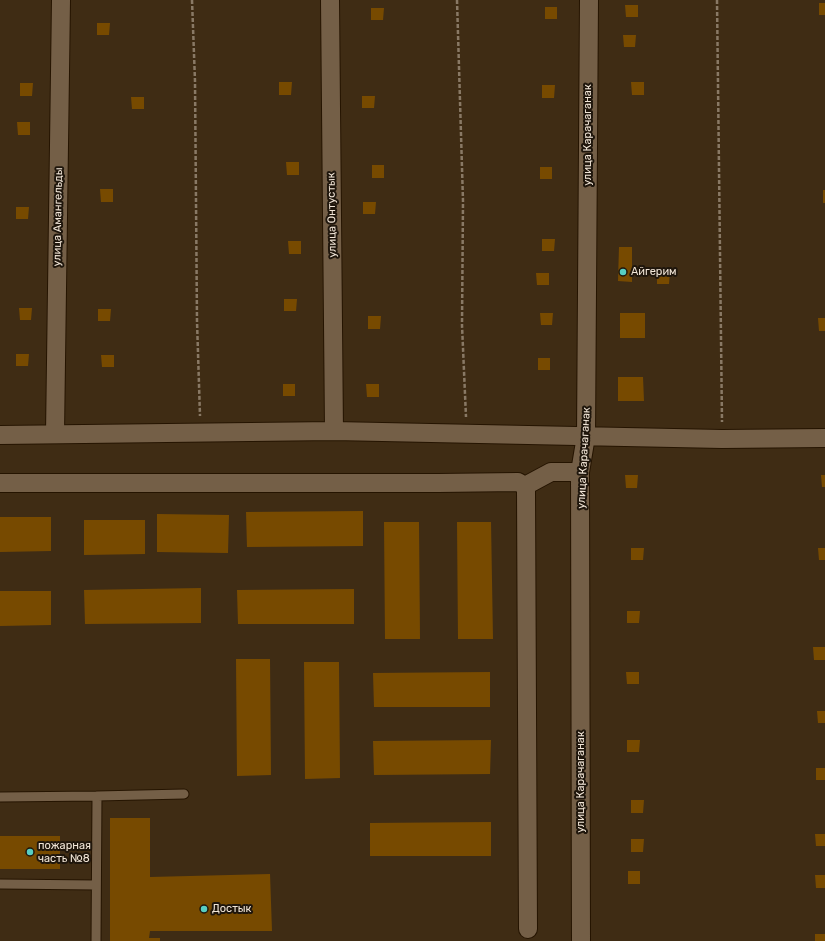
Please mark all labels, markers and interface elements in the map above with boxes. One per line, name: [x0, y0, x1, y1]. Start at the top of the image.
street label: улица Карачаганак: [581, 84, 595, 186]
street label: улица Амангельды: [51, 167, 65, 267]
street label: улица Онтустык: [325, 172, 339, 258]
place label: Айгерим: [631, 265, 677, 279]
marker: Айгерим: [618, 267, 628, 277]
street label: улица Карачаганак: [575, 407, 593, 509]
street label: улица Карачаганак: [574, 731, 588, 833]
place label: пожарная часть №8: [38, 839, 91, 865]
marker: пожарная часть №8: [25, 847, 35, 857]
place label: Достык: [212, 902, 251, 916]
marker: Достык: [199, 904, 209, 914]

